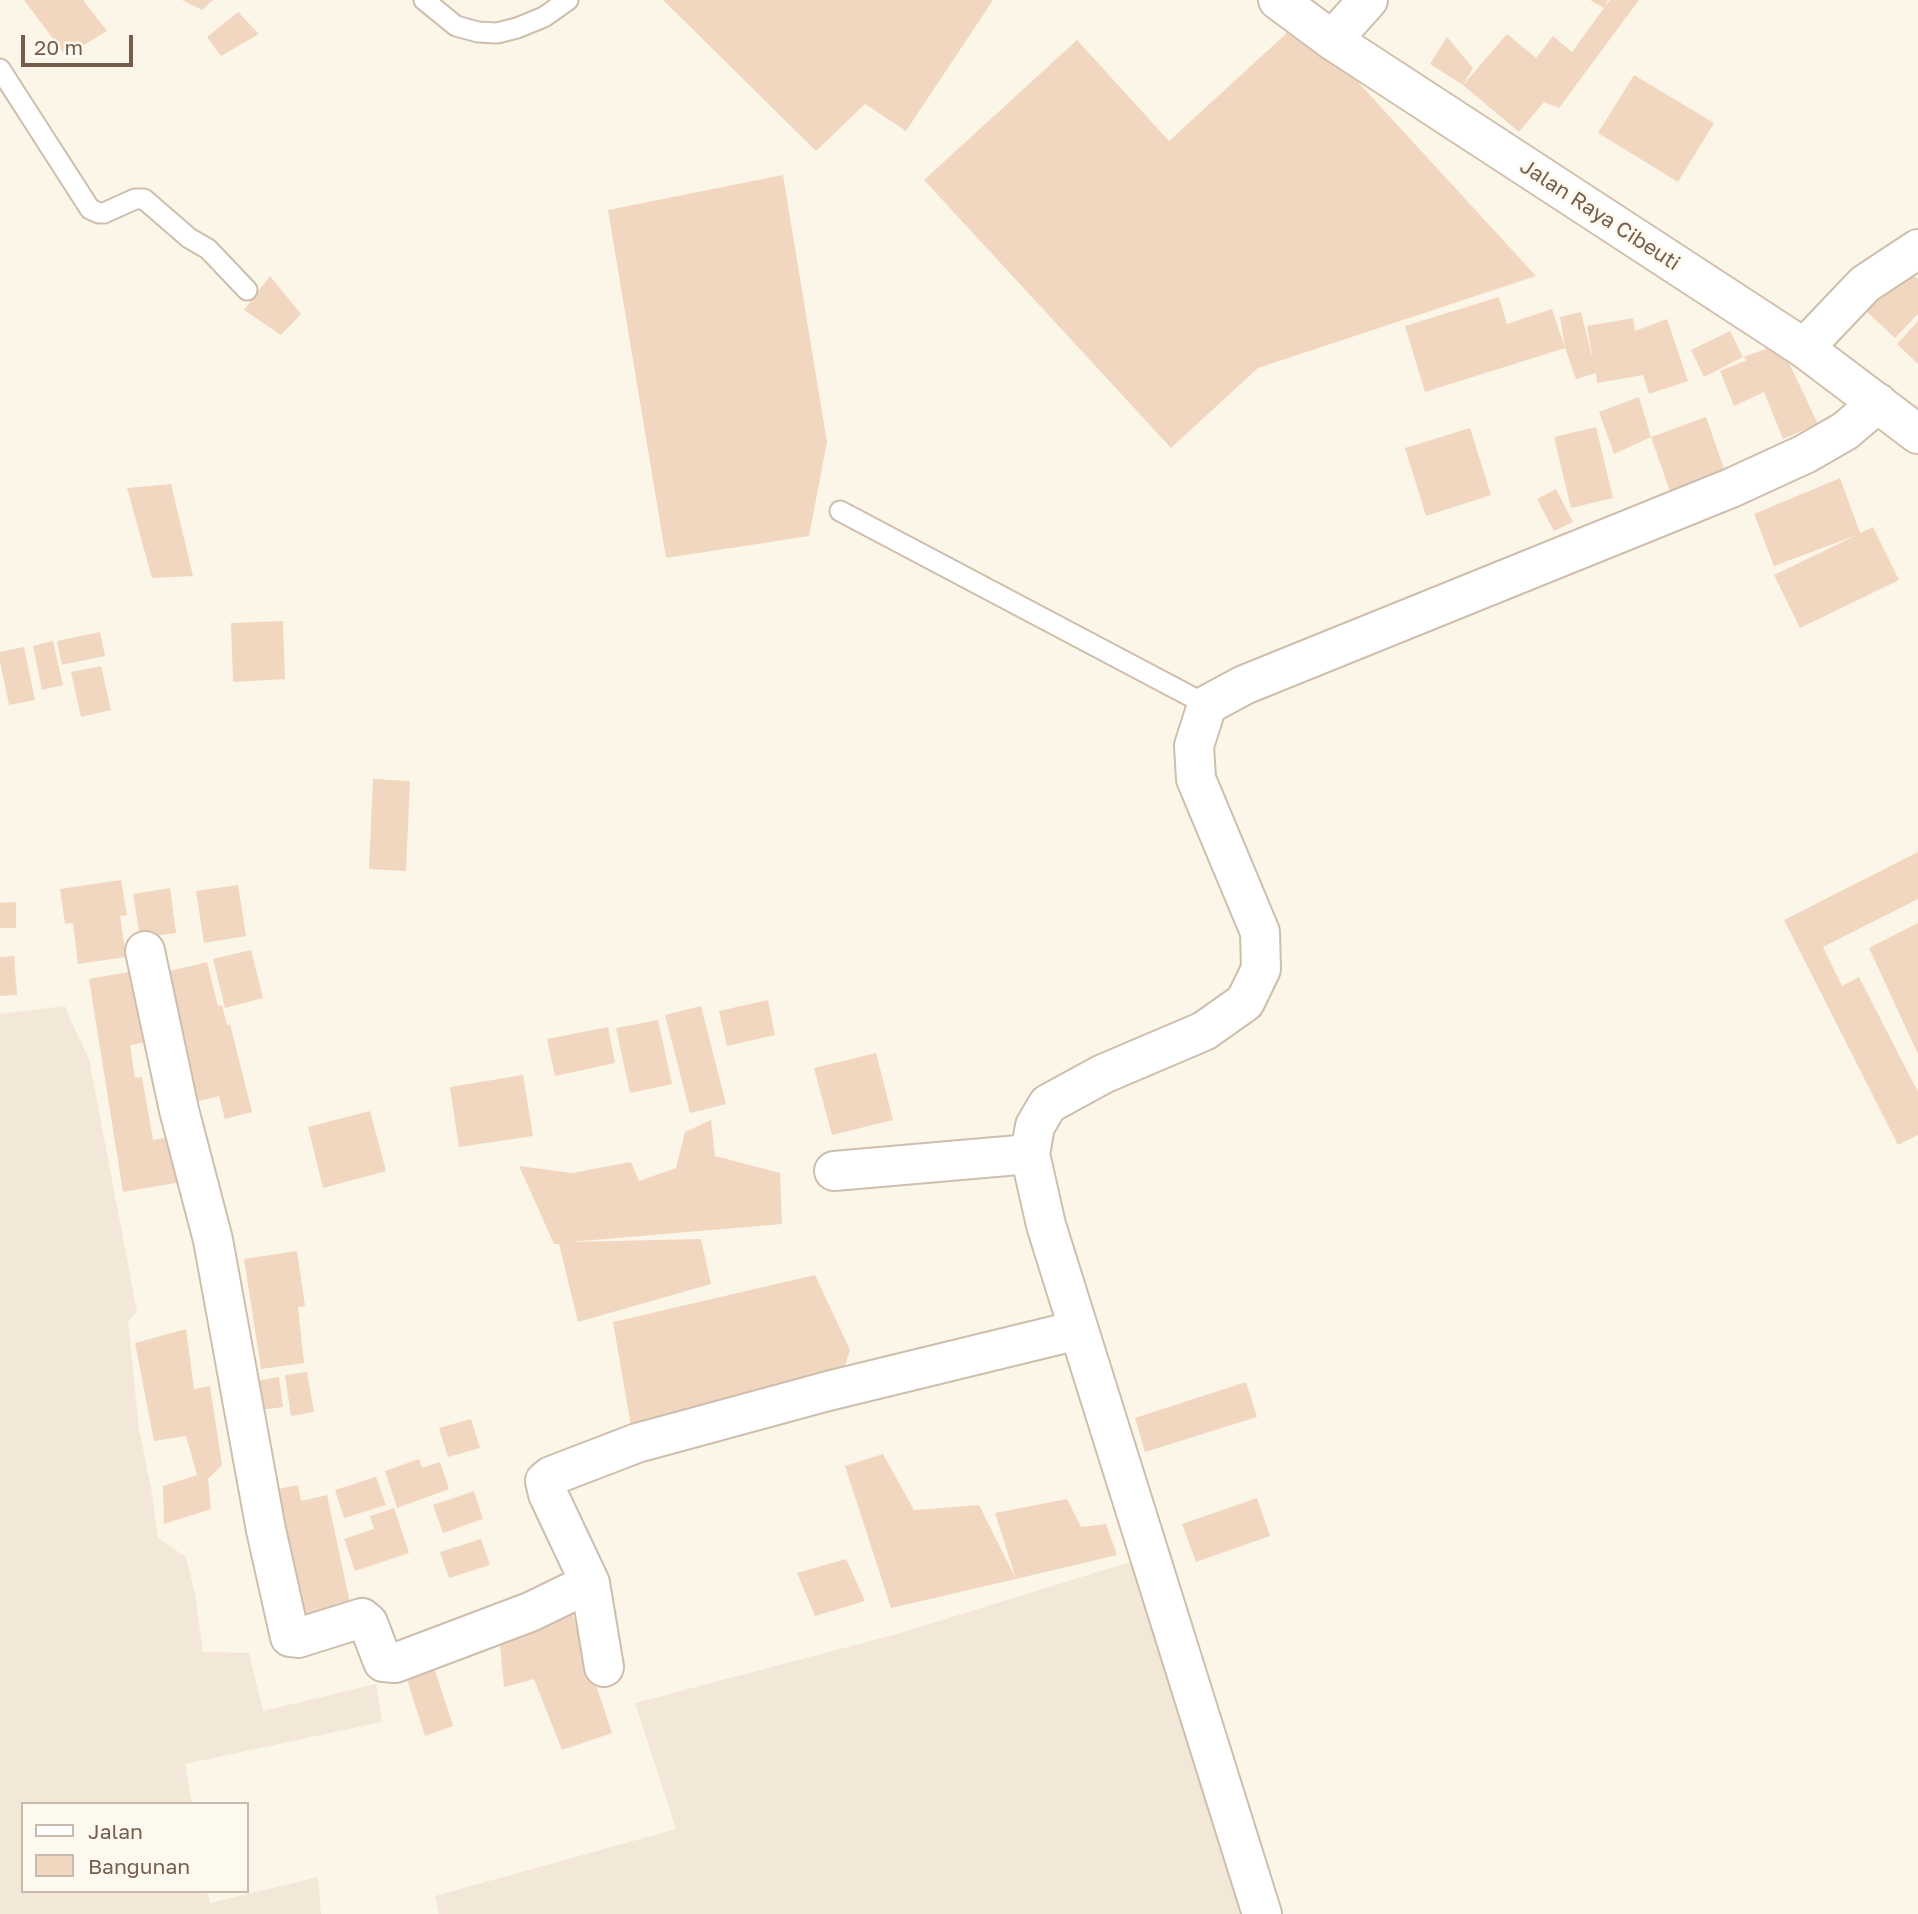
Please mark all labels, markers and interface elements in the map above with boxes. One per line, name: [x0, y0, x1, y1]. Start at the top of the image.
scale bar: [24, 21, 136, 65]
text: 20 m: [34, 34, 83, 60]
street label: Jalan Raya Cibeuti: [1515, 154, 1685, 276]
legend: [21, 1802, 248, 1893]
text: Jalan: [88, 1818, 143, 1844]
text: Bangunan: [88, 1853, 190, 1879]

